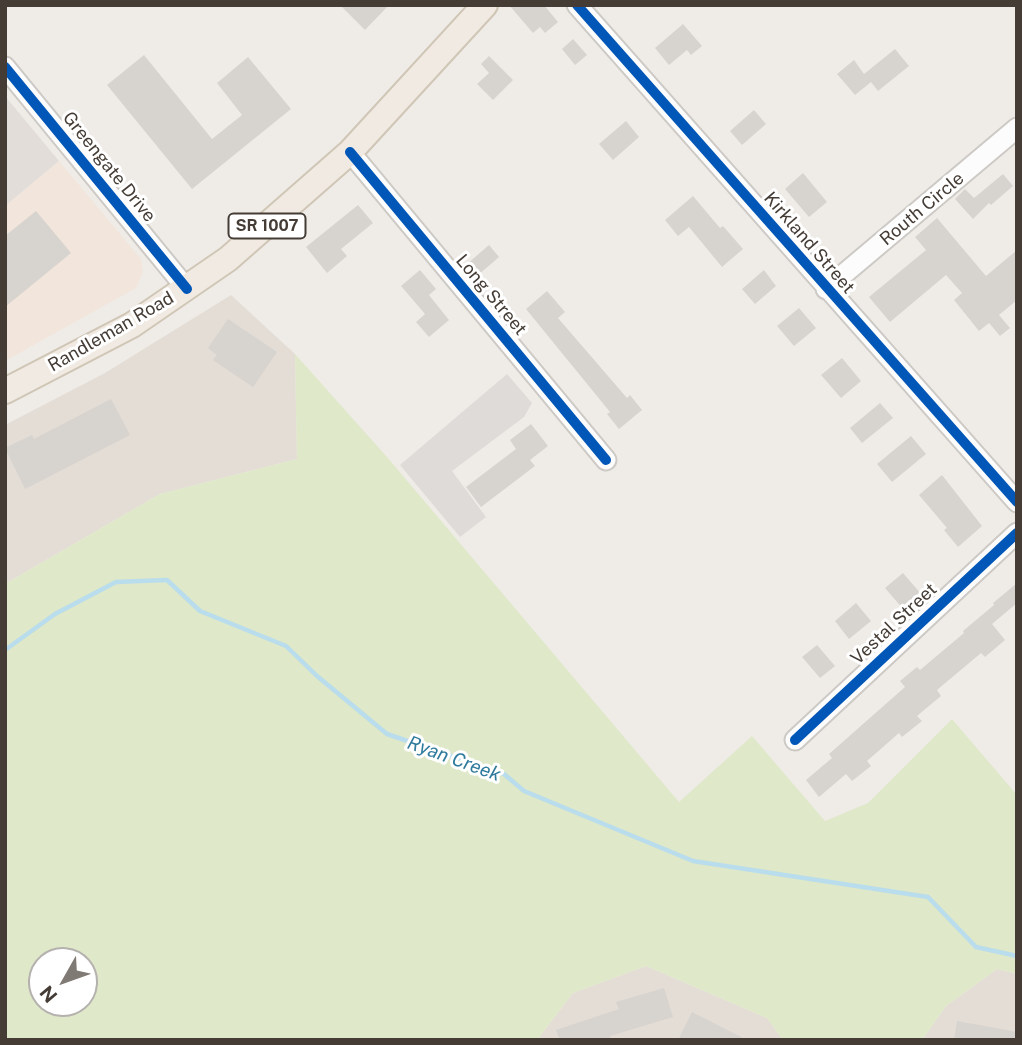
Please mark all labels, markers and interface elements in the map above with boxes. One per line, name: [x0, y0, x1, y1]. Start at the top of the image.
street label: Greengate Drive: [58, 107, 160, 227]
street label: Routh Circle: [876, 168, 968, 250]
street label: Kirkland Street: [759, 188, 859, 298]
road number: SR 1007: [229, 214, 306, 238]
street label: Long Street: [451, 250, 531, 340]
street label: Randleman Road: [44, 287, 178, 377]
street label: Vestal Street: [847, 579, 941, 669]
water label: Ryan Creek: [404, 732, 504, 786]
north arrow: [28, 947, 98, 1017]
text: N: [35, 981, 62, 1007]

